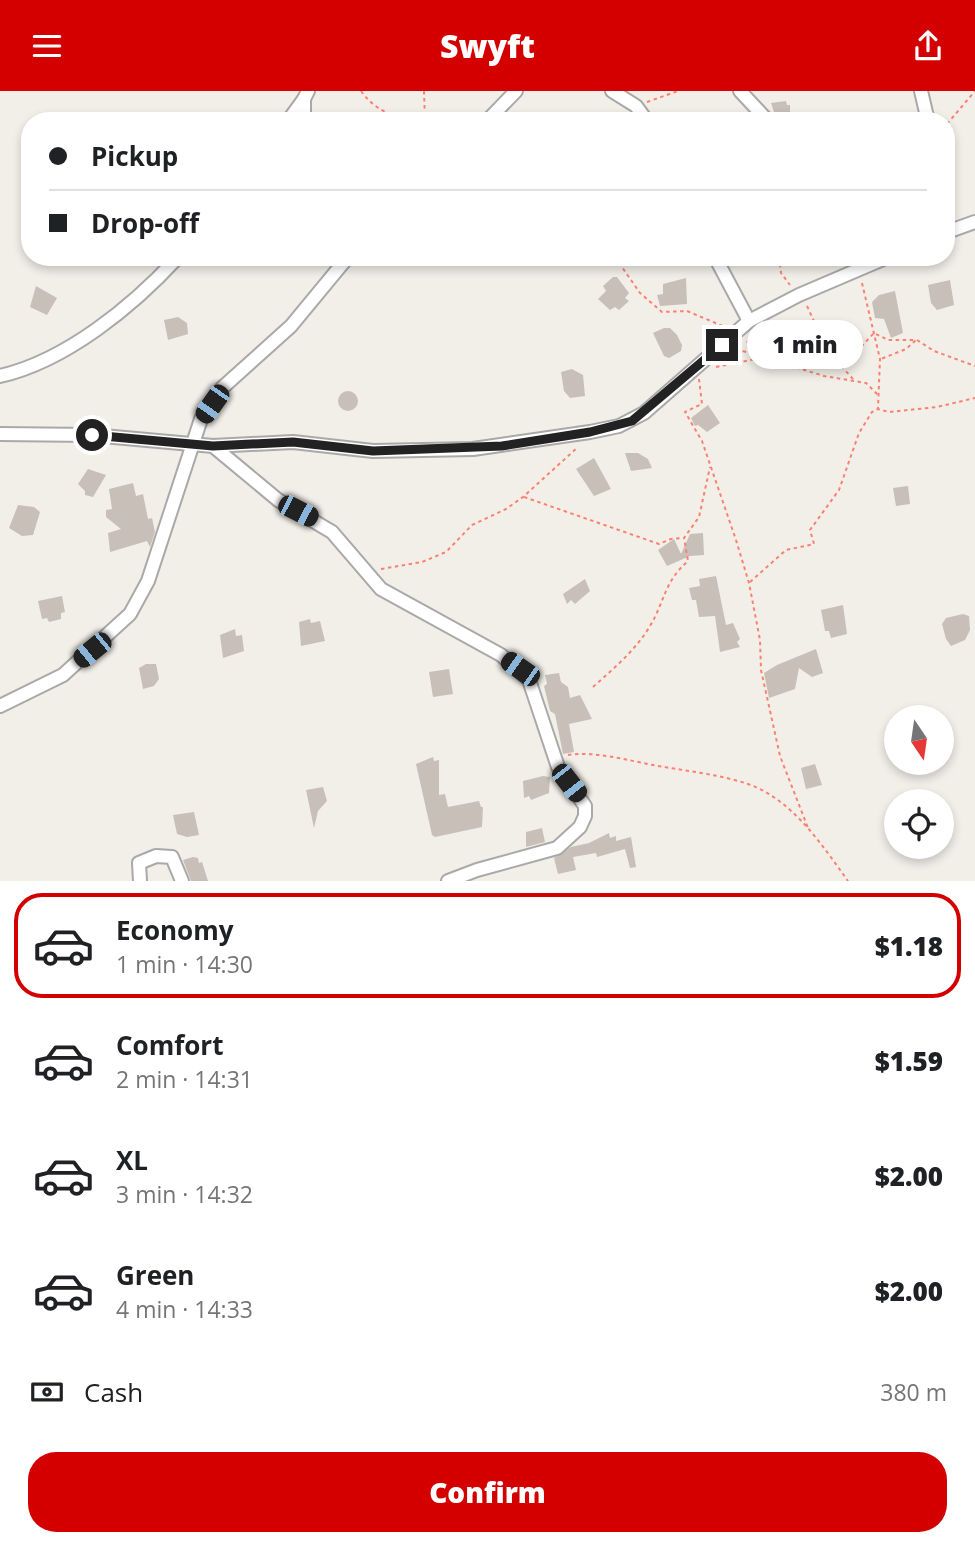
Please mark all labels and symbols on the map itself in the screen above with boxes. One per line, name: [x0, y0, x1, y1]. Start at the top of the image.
callout: 1 min: [746, 321, 862, 369]
route end: [706, 329, 738, 361]
car: [192, 381, 233, 427]
route start: [76, 419, 108, 451]
car: [275, 492, 322, 530]
car: [70, 629, 115, 671]
car: [497, 648, 544, 690]
north arrow: [884, 705, 954, 775]
car: [548, 760, 591, 806]

